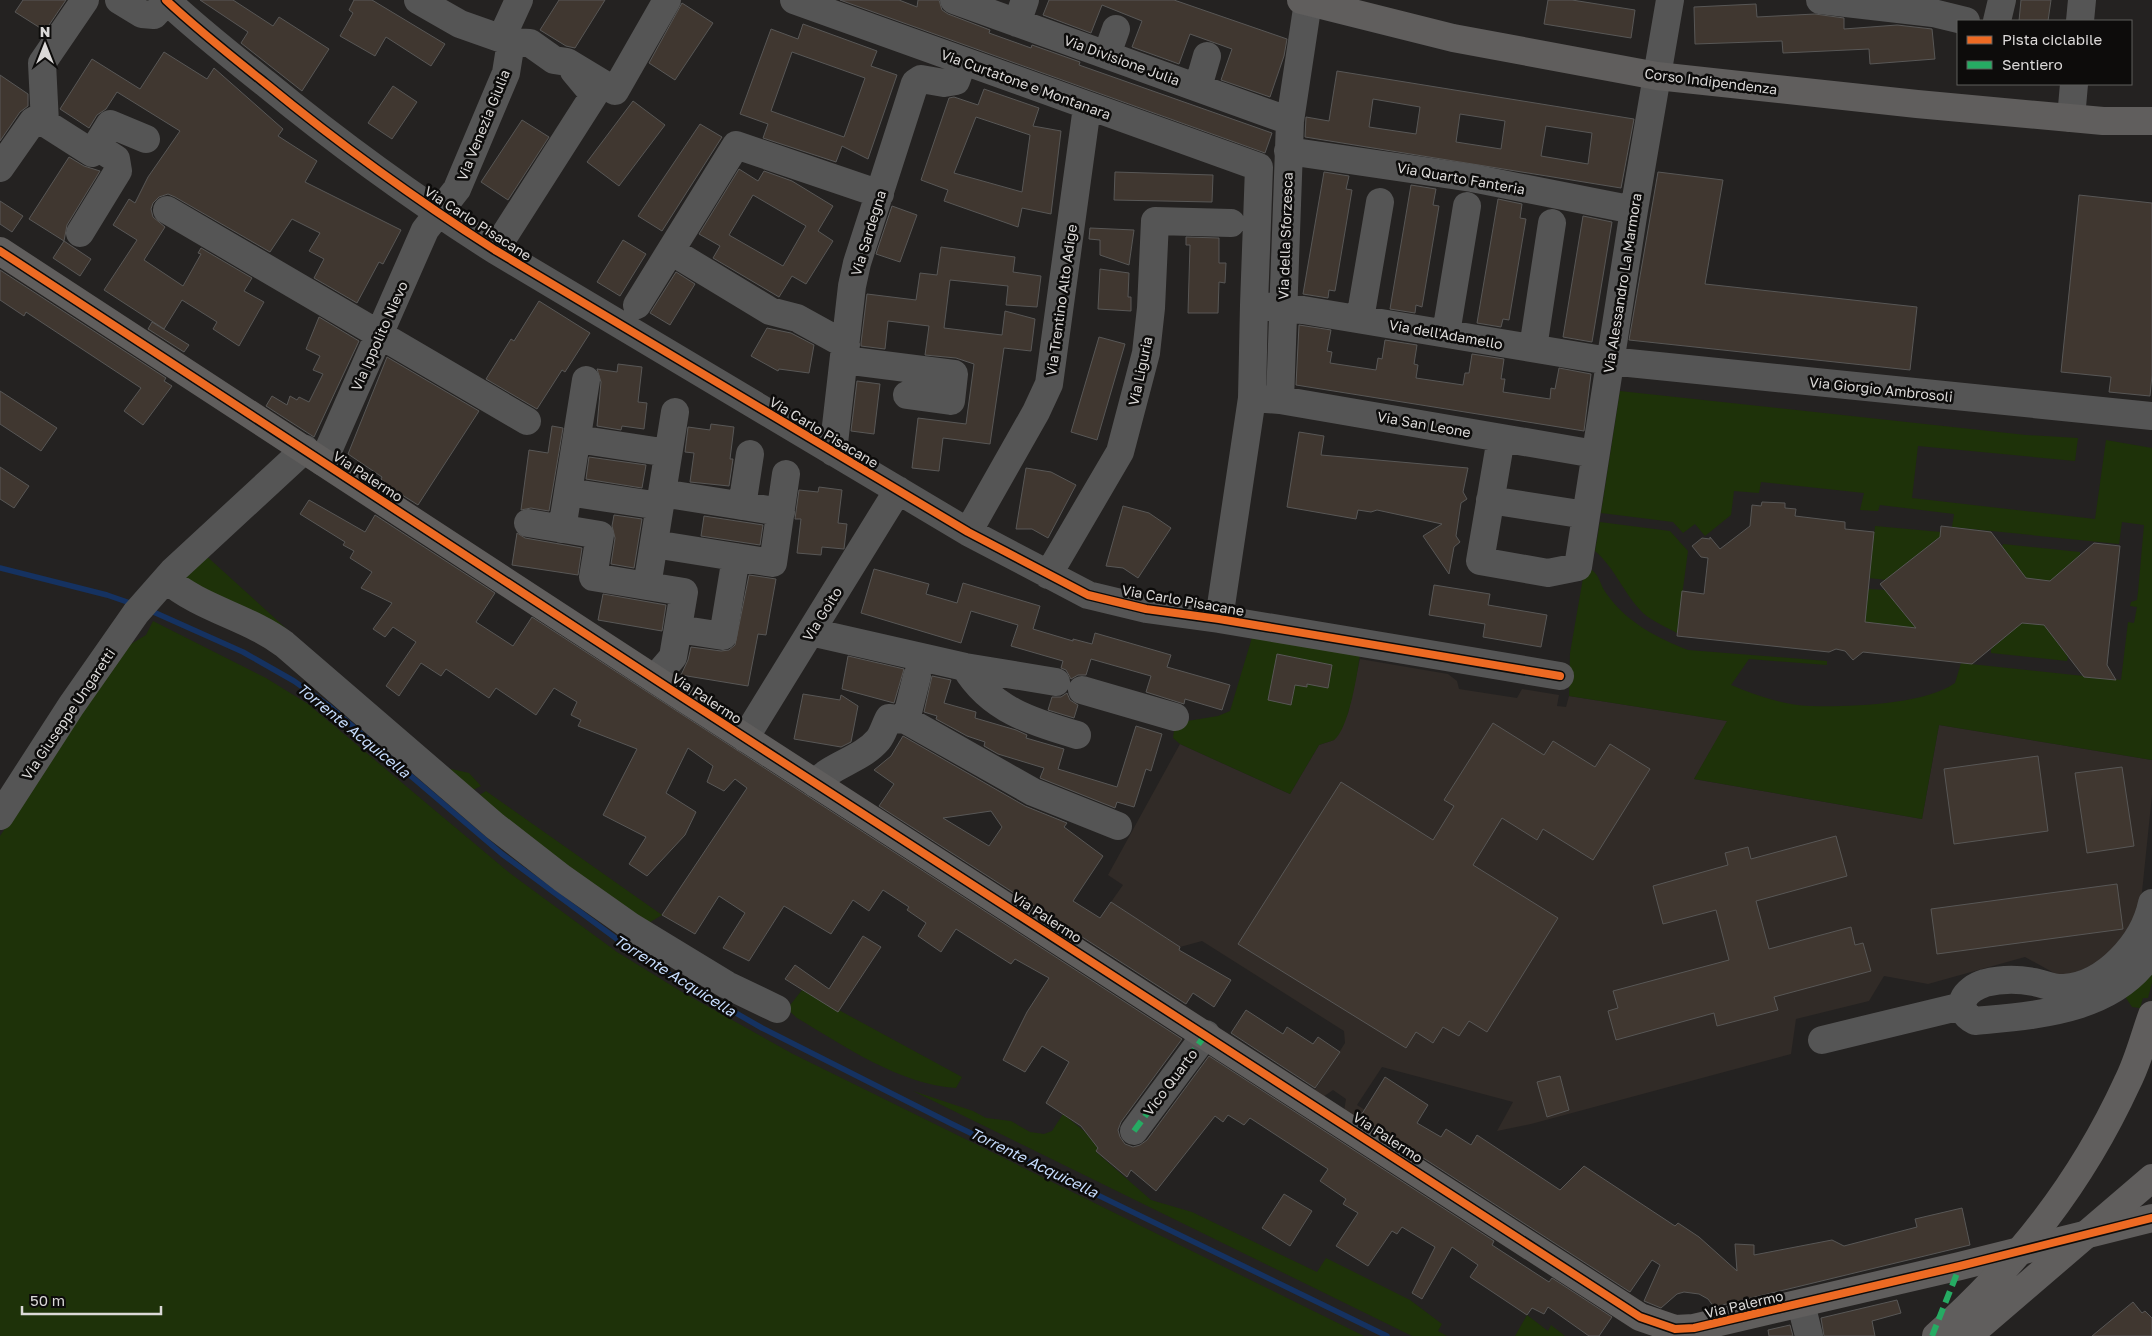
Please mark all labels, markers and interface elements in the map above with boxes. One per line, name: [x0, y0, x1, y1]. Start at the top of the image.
north arrow: [20, 20, 70, 70]
legend: [1957, 20, 2132, 85]
text: N: [40, 23, 50, 40]
text: Pista ciclabile: [2002, 30, 2103, 48]
street label: Via Divisione Julia: [1062, 31, 1182, 89]
street label: Via Curtatone e Montanara: [939, 45, 1113, 123]
text: Sentiero: [2002, 55, 2063, 73]
street label: Corso Indipendenza: [1644, 64, 1778, 98]
street label: Via Venezia Giulia: [453, 67, 513, 183]
street label: Via Quarto Fanteria: [1396, 158, 1526, 198]
street label: Via della Sforzesca: [1274, 172, 1296, 300]
street label: Via Carlo Pisacane: [421, 182, 535, 264]
street label: Via Sardegna: [847, 188, 889, 278]
street label: Via Alessandro La Marmora: [1599, 192, 1645, 374]
street label: Via Trentino Alto Adige: [1042, 223, 1080, 377]
street label: Via Ippolito Nievo: [347, 278, 411, 394]
street label: Via dell'Adamello: [1388, 316, 1504, 352]
street label: Via Liguria: [1124, 335, 1156, 407]
street label: Via Giorgio Ambrosoli: [1808, 373, 1954, 405]
street label: Via Carlo Pisacane: [766, 393, 882, 471]
street label: Via San Leone: [1376, 407, 1472, 441]
street label: Via Palermo: [330, 447, 406, 505]
street label: Via Carlo Pisacane: [1120, 581, 1246, 619]
street label: Via Goito: [799, 584, 845, 644]
street label: Via Giuseppe Ungaretti: [18, 645, 118, 783]
street label: Via Palermo: [669, 669, 745, 727]
water label: Torrente Acquicella: [294, 679, 414, 781]
street label: Via Palermo: [1009, 888, 1085, 946]
water label: Torrente Acquicella: [611, 930, 740, 1020]
street label: Vico Quarto: [1139, 1045, 1201, 1119]
street label: Via Palermo: [1350, 1108, 1426, 1166]
water label: Torrente Acquicella: [967, 1123, 1101, 1201]
scale bar: [22, 1284, 161, 1316]
street label: Via Palermo: [1703, 1287, 1785, 1321]
text: 50 m: [30, 1291, 65, 1309]

